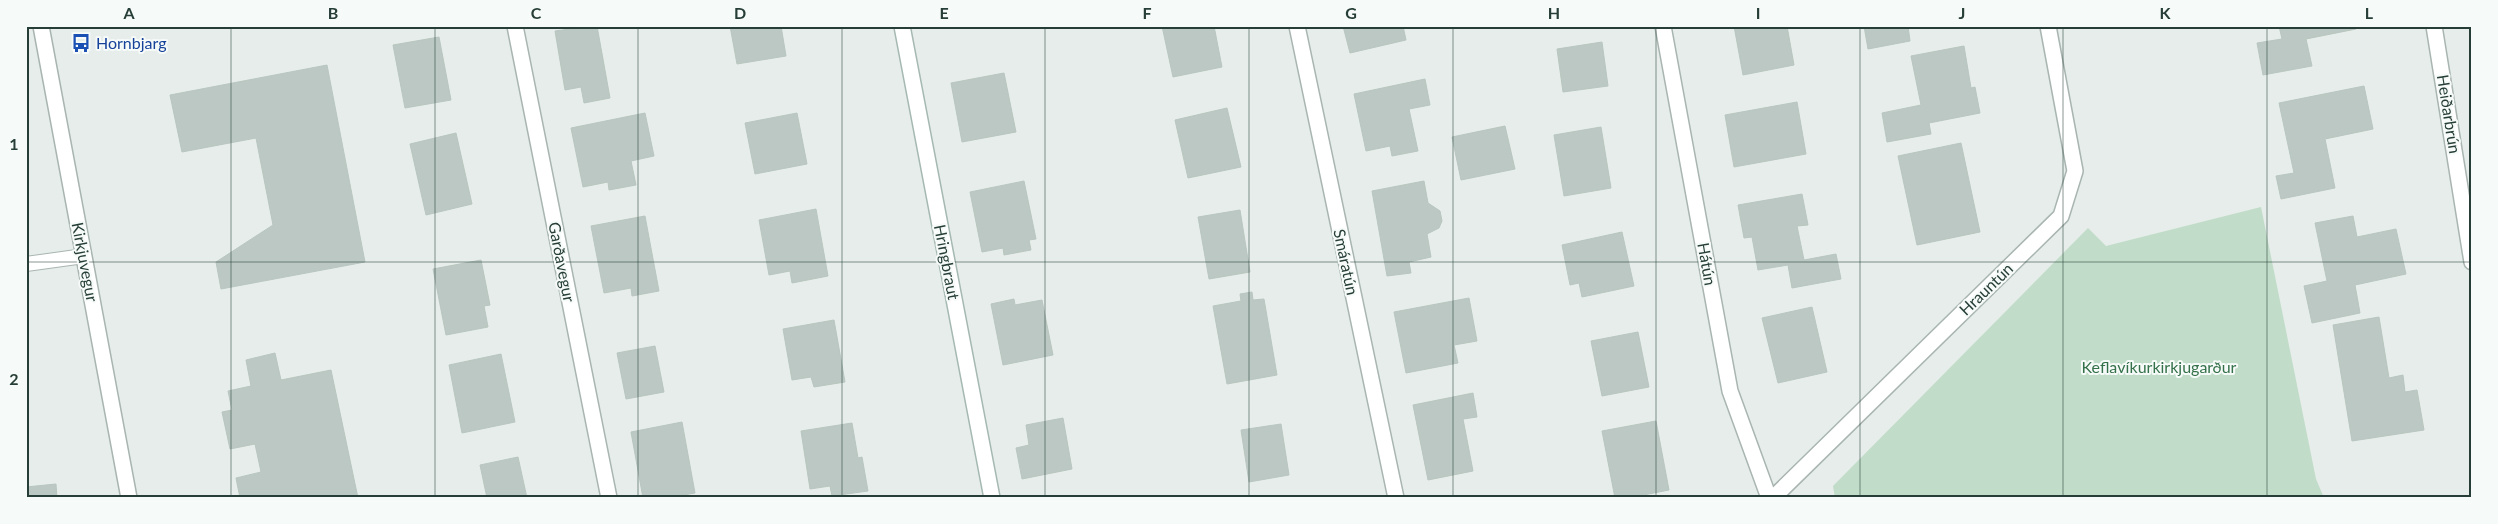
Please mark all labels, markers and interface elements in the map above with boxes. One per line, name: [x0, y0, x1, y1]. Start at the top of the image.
text: A: [122, 3, 135, 22]
text: B: [328, 3, 338, 22]
text: C: [531, 3, 542, 22]
text: D: [734, 3, 746, 22]
text: E: [939, 3, 949, 22]
text: F: [1142, 3, 1152, 22]
text: G: [1345, 3, 1357, 22]
text: H: [1548, 3, 1560, 22]
text: I: [1756, 3, 1760, 22]
text: J: [1959, 3, 1965, 22]
text: K: [2160, 3, 2172, 22]
text: L: [2365, 3, 2374, 22]
bus stop icon: Hornbjarg: [70, 32, 92, 54]
place label: Hornbjarg: [96, 33, 167, 52]
street label: Heiðarbrún: [2434, 73, 2465, 155]
text: 1: [9, 134, 19, 153]
street label: Kirkjuvegur: [68, 220, 103, 303]
street label: Garðavegur: [545, 220, 580, 304]
street label: Hringbraut: [931, 223, 964, 301]
street label: Smáratún: [1330, 227, 1363, 297]
street label: Hátún: [1694, 241, 1721, 287]
street label: Hrauntún: [1955, 259, 2016, 319]
park label: Keflavíkurkirkjugarður: [2082, 357, 2237, 376]
text: 2: [9, 369, 19, 388]

